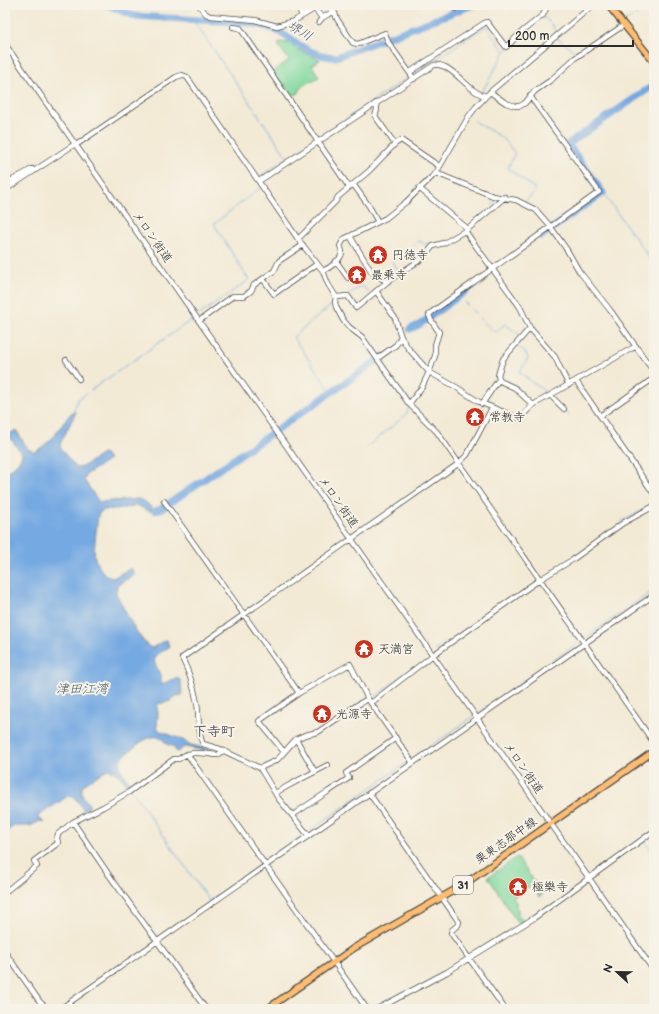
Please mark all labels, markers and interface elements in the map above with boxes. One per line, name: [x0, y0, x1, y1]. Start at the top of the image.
water label: 堺川: [285, 17, 315, 45]
scale bar: [509, 22, 633, 48]
text: 200 m: [515, 29, 549, 44]
street label: メロン街道: [129, 208, 175, 266]
temple icon: 円徳寺: [367, 244, 389, 266]
place label: 円徳寺: [392, 248, 428, 263]
temple icon: 最乗寺: [346, 264, 368, 286]
place label: 最乗寺: [371, 268, 407, 283]
temple icon: 常教寺: [464, 406, 486, 428]
place label: 常教寺: [489, 410, 525, 425]
street label: メロン街道: [315, 473, 361, 531]
temple icon: 天満宮: [353, 638, 375, 660]
place label: 天満宮: [378, 642, 414, 657]
water label: 津田江湾: [56, 681, 110, 697]
temple icon: 光源寺: [311, 703, 333, 725]
place label: 光源寺: [336, 707, 372, 722]
district label: 下寺町: [193, 723, 235, 740]
street label: メロン街道: [500, 739, 546, 797]
street label: 栗東志那中線: [472, 814, 540, 868]
road number: 31: [453, 876, 473, 894]
temple icon: 極樂寺: [507, 876, 529, 898]
place label: 極樂寺: [532, 880, 568, 895]
north arrow: [597, 952, 637, 992]
text: N: [601, 962, 616, 975]

